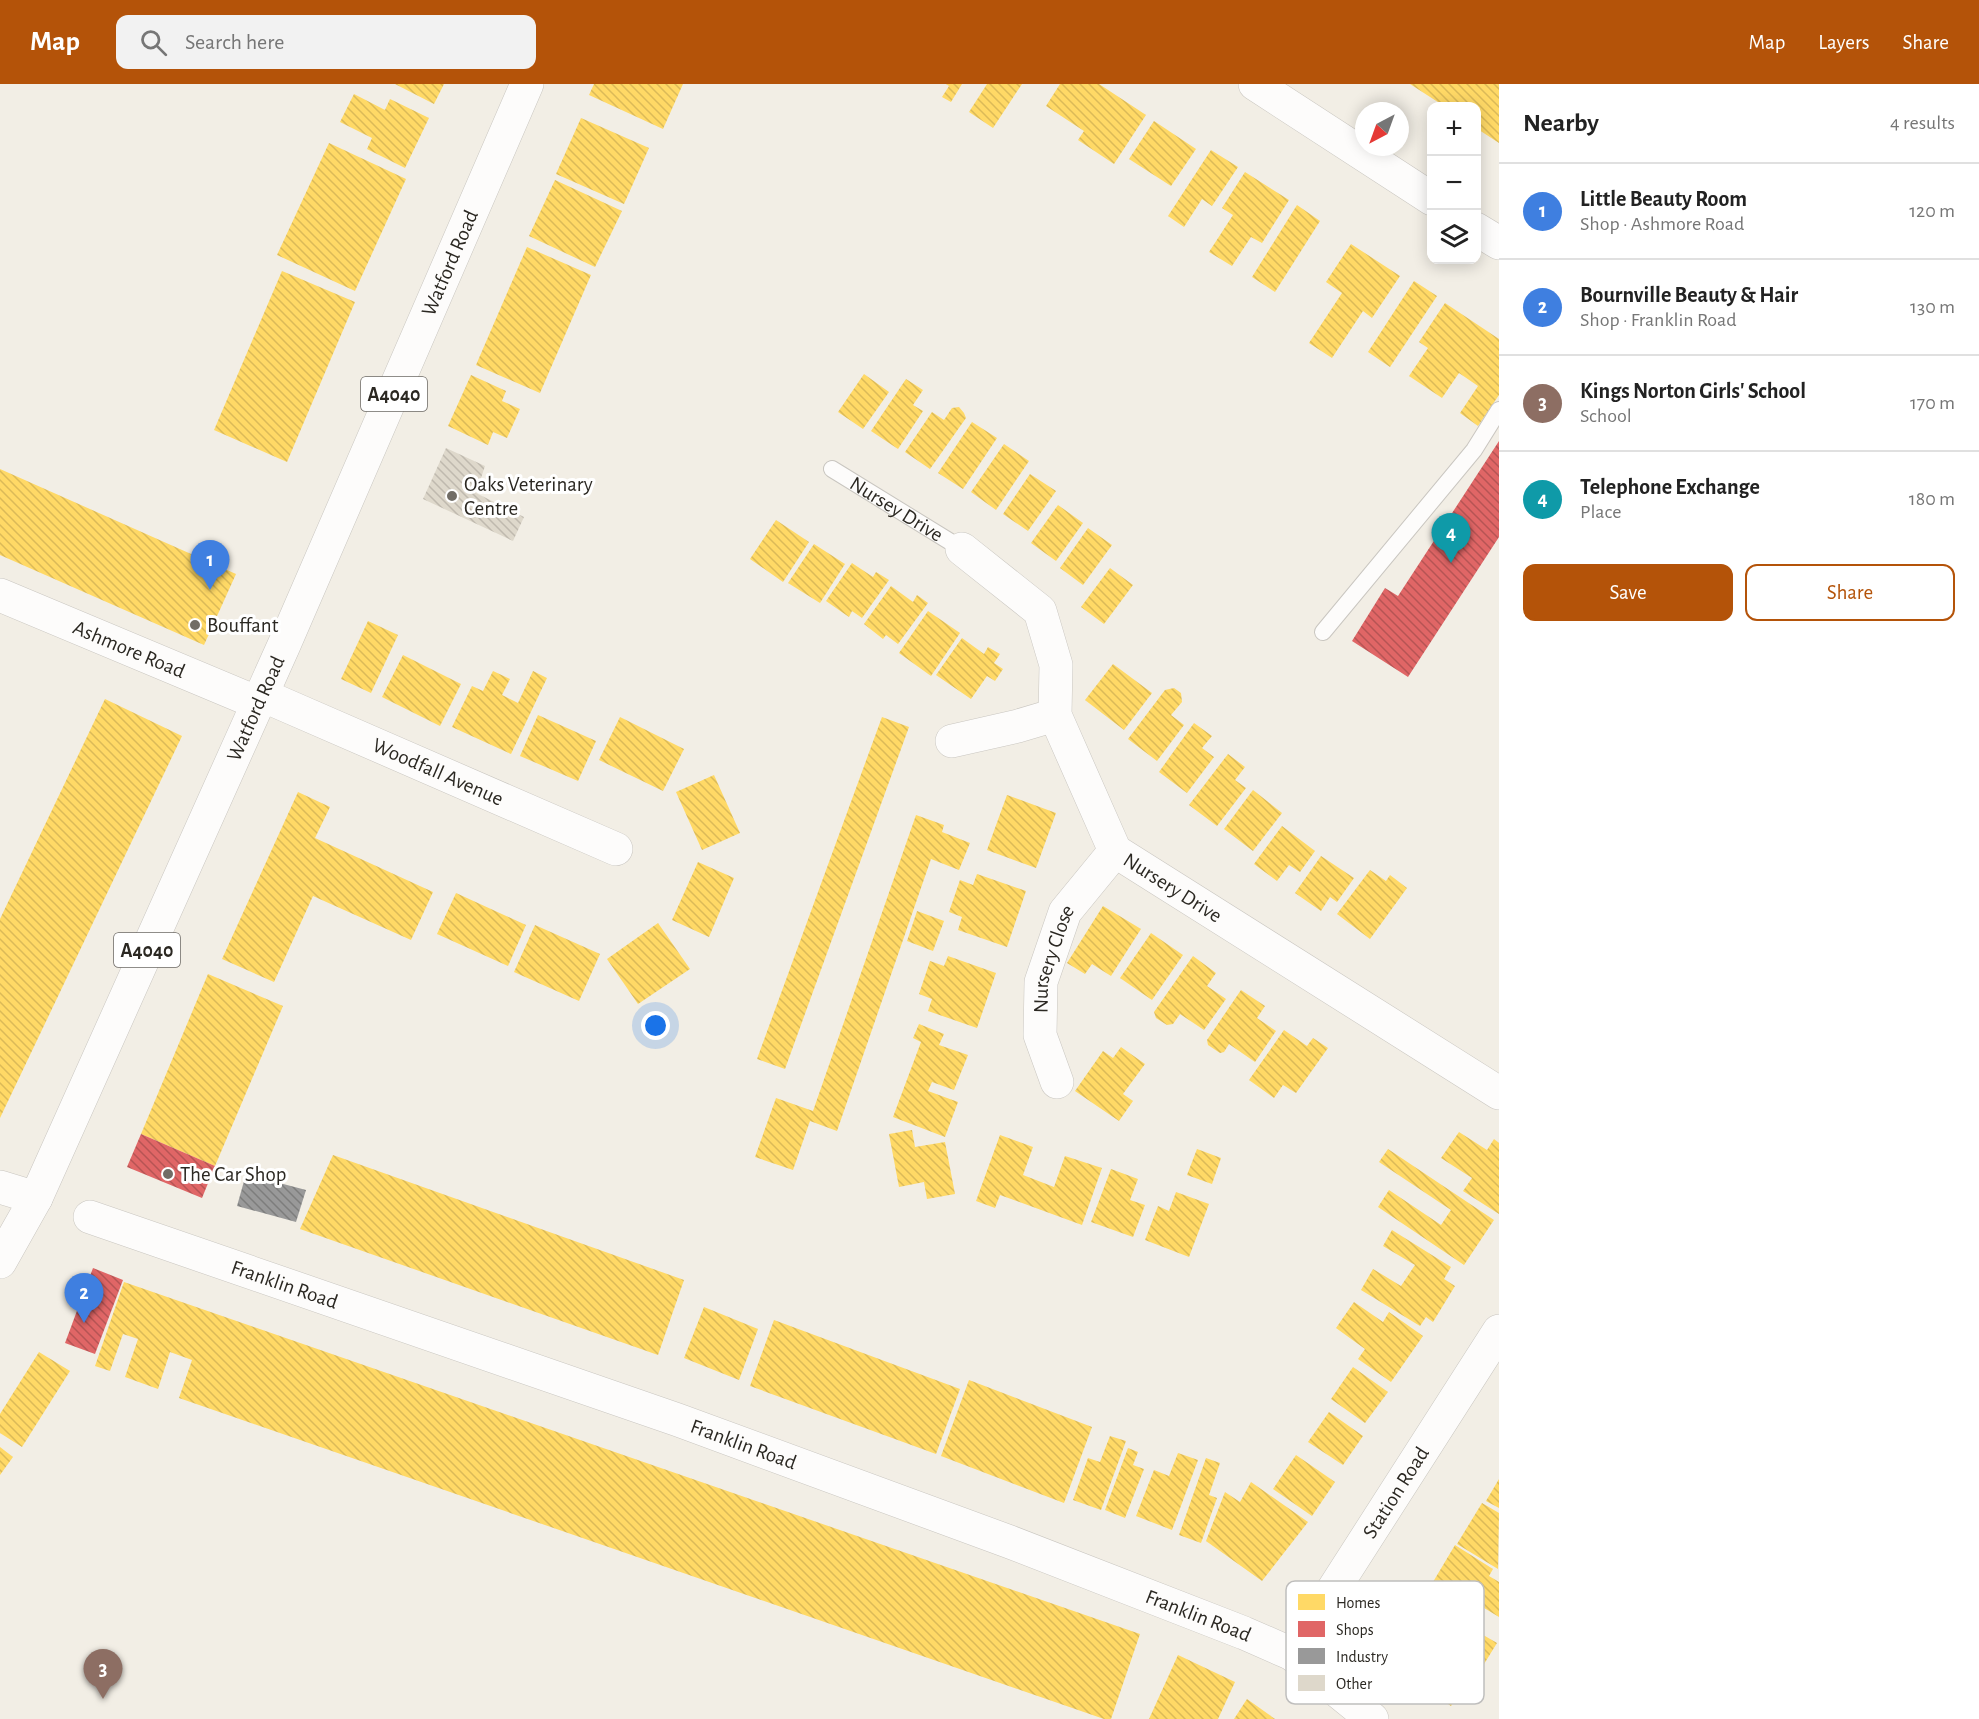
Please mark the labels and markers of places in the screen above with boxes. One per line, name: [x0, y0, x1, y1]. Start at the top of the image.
place label: Oaks Veterinary Centre: [464, 474, 593, 519]
marker: Oaks Veterinary Centre: [445, 489, 459, 503]
pin: 4: [1432, 514, 1470, 563]
pin: 1: [190, 540, 230, 590]
place label: Bouffant: [207, 615, 279, 636]
marker: Bouffant: [188, 618, 202, 632]
place label: The Car Shop: [180, 1164, 286, 1185]
marker: The Car Shop: [161, 1167, 175, 1181]
pin: 2: [64, 1274, 104, 1323]
pin: 3: [84, 1650, 122, 1699]

